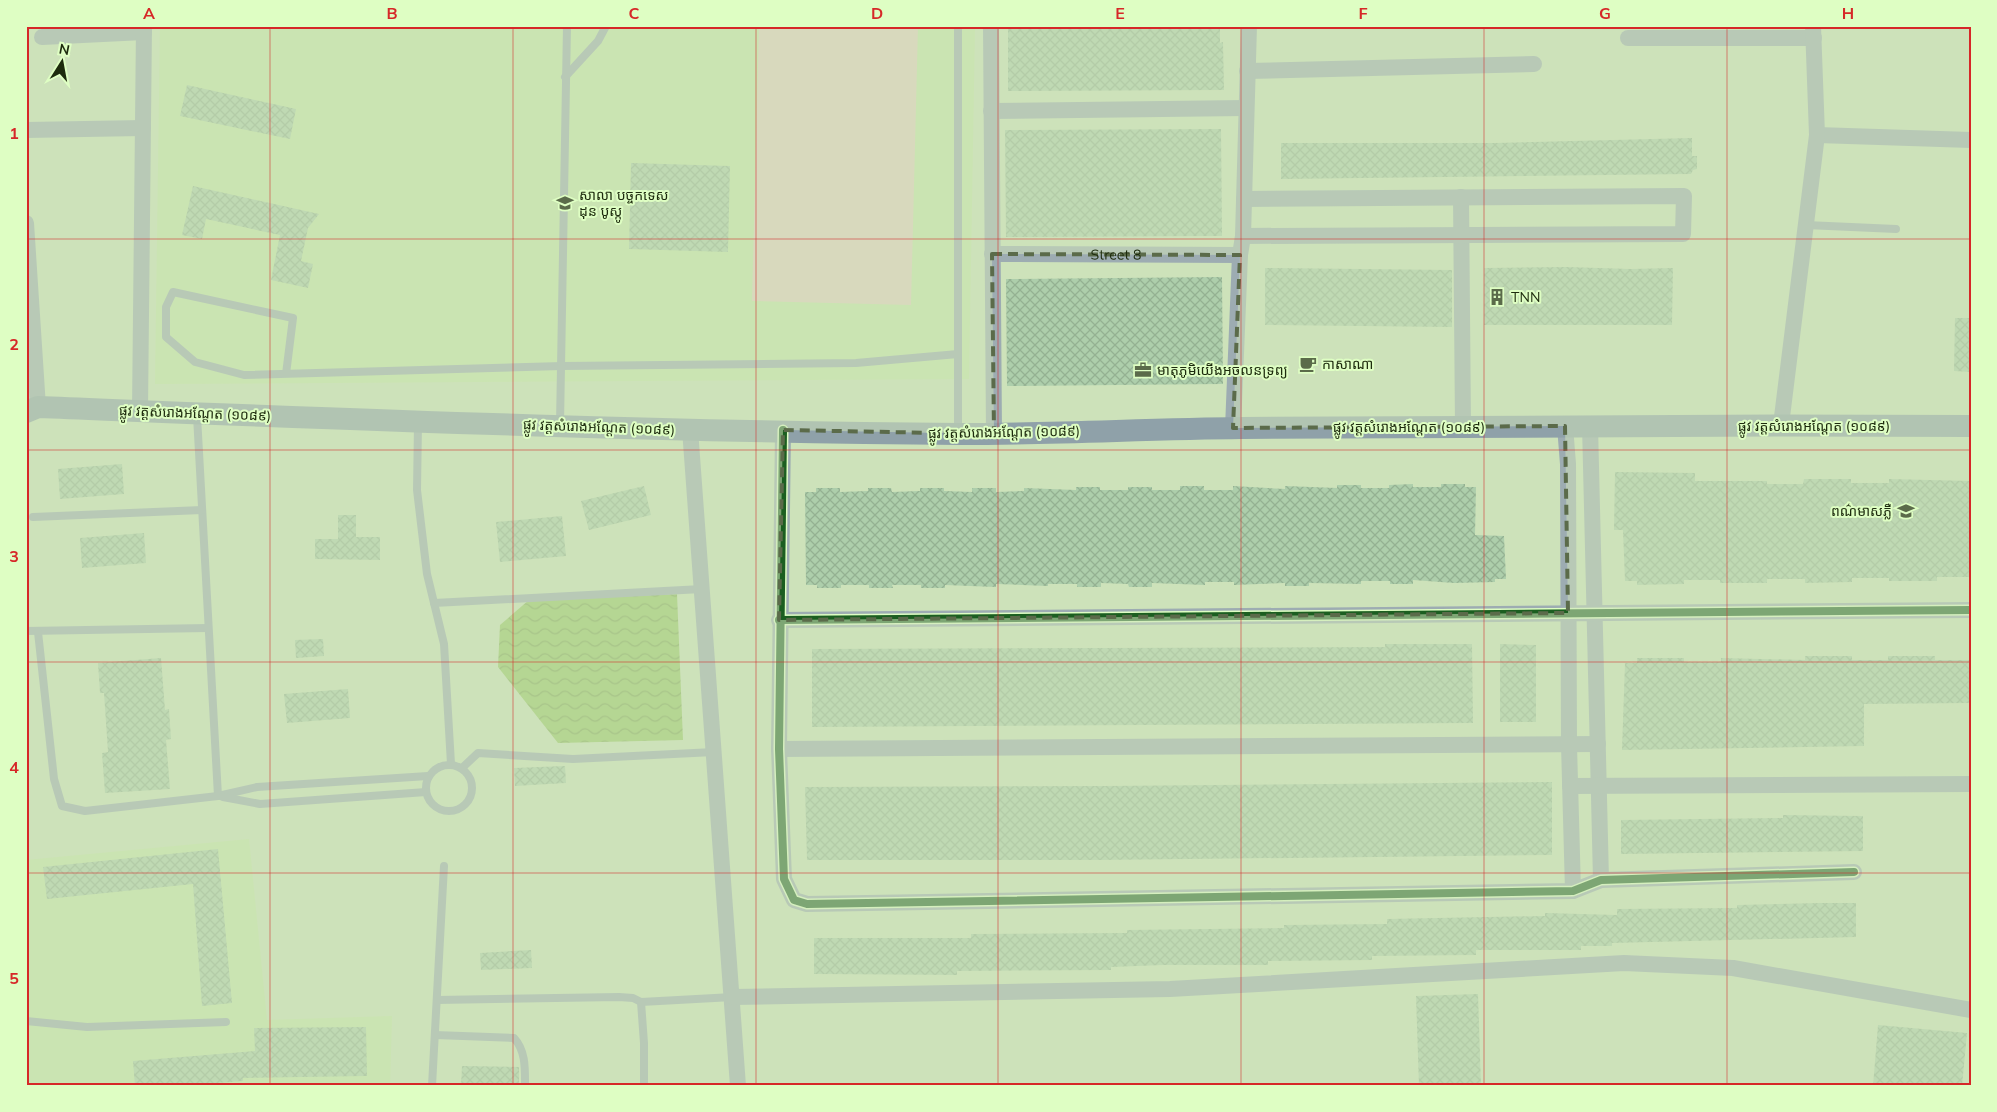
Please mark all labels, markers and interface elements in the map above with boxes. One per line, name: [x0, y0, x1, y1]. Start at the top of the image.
text: A: [143, 3, 155, 23]
text: B: [386, 3, 398, 23]
text: C: [629, 3, 640, 23]
text: D: [871, 3, 883, 23]
text: E: [1115, 3, 1125, 23]
text: F: [1358, 3, 1368, 23]
text: G: [1599, 3, 1611, 23]
text: H: [1842, 3, 1854, 23]
north arrow: [38, 38, 88, 88]
text: N: [58, 39, 71, 59]
text: 1: [9, 123, 19, 143]
place label: សាលា បច្ចកទេស ដុន បូស្កូ: [579, 186, 669, 223]
school or university icon: សាលា បច្ចកទេស ដុន បូស្កូ: [555, 193, 575, 213]
street label: Street 8: [1091, 245, 1141, 264]
building icon: TNN: [1487, 287, 1507, 307]
place label: TNN: [1511, 288, 1540, 306]
text: 2: [9, 334, 19, 354]
cafe icon: កាសាណា: [1298, 354, 1318, 374]
place label: កាសាណា: [1322, 355, 1373, 373]
office icon: មាតុភូមិយើងអចលនទ្រព្យ: [1133, 360, 1153, 380]
place label: មាតុភូមិយើងអចលនទ្រព្យ: [1157, 361, 1288, 379]
street label: ផ្លូវ វត្តសំរោងអណ្ដែត (១០៨៩): [118, 401, 271, 428]
street label: ផ្លូវ វត្តសំរោងអណ្ដែត (១០៨៩): [522, 415, 675, 442]
street label: ផ្លូវ វត្តសំរោងអណ្ដែត (១០៨៩): [1738, 417, 1890, 438]
street label: ផ្លូវ វត្តសំរោងអណ្ដែត (១០៨៩): [1333, 418, 1485, 439]
street label: ផ្លូវ វត្តសំរោងអណ្ដែត (១០៨៩): [928, 422, 1080, 445]
school or university icon: ពណ៌មាសភ្លឺ: [1896, 501, 1916, 521]
place label: ពណ៌មាសភ្លឺ: [1831, 502, 1892, 520]
text: 3: [9, 546, 19, 566]
text: 4: [9, 757, 19, 777]
text: 5: [9, 968, 19, 988]

